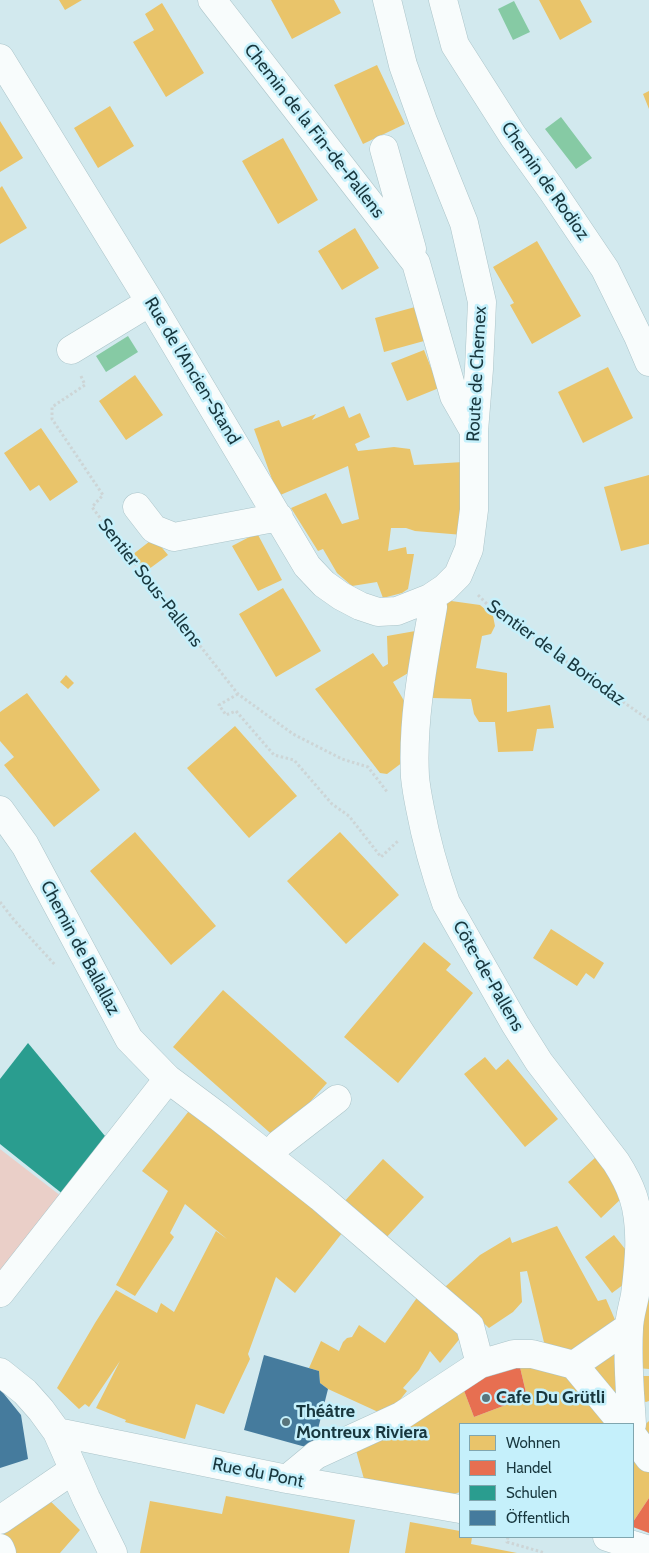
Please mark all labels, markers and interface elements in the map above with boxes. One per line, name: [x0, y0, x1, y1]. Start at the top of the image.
street label: Chemin de la Fin-de-Pallens: [239, 39, 389, 223]
street label: Chemin de Rodioz: [496, 118, 594, 244]
street label: Rue de l'Ancien-Stand: [140, 294, 244, 448]
street label: Route de Chernex: [463, 306, 491, 442]
street label: Sentier Sous-Pallens: [93, 514, 207, 652]
street label: Sentier de la Boriodaz: [483, 596, 629, 710]
street label: Chemin de Ballallaz: [35, 877, 125, 1019]
street label: Côte-de-Pallens: [448, 917, 528, 1035]
place label: Cafe Du Grütli: [496, 1387, 605, 1409]
marker: Cafe Du Grütli: [480, 1392, 492, 1404]
place label: Théâtre Montreux Riviera: [296, 1401, 428, 1444]
marker: Théâtre Montreux Riviera: [280, 1416, 292, 1428]
legend: [459, 1423, 634, 1538]
text: Wohnen: [506, 1434, 560, 1452]
street label: Rue du Pont: [210, 1454, 306, 1492]
text: Handel: [506, 1459, 552, 1477]
text: Schulen: [506, 1484, 557, 1502]
text: Öffentlich: [506, 1509, 570, 1527]

